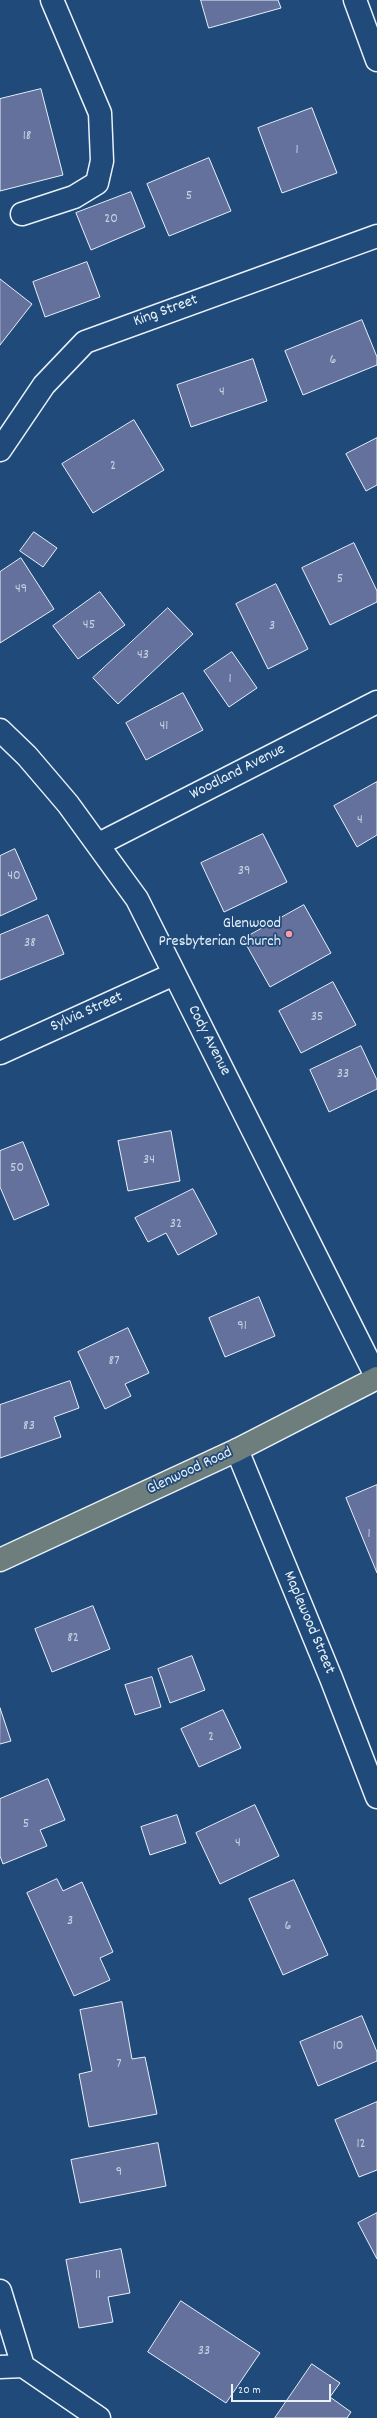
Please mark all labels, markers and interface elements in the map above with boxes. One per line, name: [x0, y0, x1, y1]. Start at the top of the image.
house number: 18: [23, 129, 31, 145]
house number: 1: [295, 143, 299, 159]
house number: 5: [186, 189, 192, 205]
house number: 20: [104, 212, 118, 228]
street label: King Street: [131, 291, 201, 333]
house number: 6: [330, 353, 336, 369]
house number: 4: [219, 385, 225, 401]
house number: 2: [110, 459, 116, 475]
house number: 5: [337, 572, 343, 588]
house number: 49: [15, 582, 27, 598]
house number: 45: [83, 618, 95, 634]
house number: 3: [269, 619, 275, 635]
house number: 43: [137, 648, 149, 664]
house number: 1: [228, 672, 232, 688]
house number: 41: [160, 719, 168, 735]
street label: Woodland Avenue: [187, 741, 289, 805]
house number: 4: [357, 813, 363, 829]
house number: 39: [238, 864, 250, 880]
house number: 40: [7, 869, 21, 885]
place label: Glenwood Presbyterian Church: [158, 915, 281, 953]
marker: Glenwood Presbyterian Church: [284, 929, 294, 939]
house number: 38: [24, 936, 36, 952]
street label: Sylvia Street: [48, 989, 126, 1037]
street label: Cody Avenue: [182, 1003, 234, 1079]
house number: 35: [311, 1010, 323, 1026]
house number: 33: [337, 1067, 349, 1083]
house number: 34: [143, 1153, 155, 1169]
house number: 50: [10, 1161, 24, 1177]
house number: 32: [170, 1217, 182, 1233]
house number: 91: [237, 1319, 247, 1335]
house number: 87: [109, 1354, 119, 1370]
house number: 83: [23, 1419, 35, 1435]
street label: Glenwood Road: [144, 1444, 236, 1500]
house number: 1: [367, 1527, 371, 1543]
street label: Maplewood Street: [278, 1569, 338, 1677]
house number: 82: [67, 1631, 79, 1647]
house number: 2: [208, 1730, 214, 1746]
house number: 5: [23, 1817, 29, 1833]
house number: 4: [235, 1836, 241, 1852]
house number: 3: [67, 1914, 73, 1930]
house number: 6: [285, 1919, 291, 1935]
house number: 10: [333, 2039, 343, 2055]
house number: 7: [116, 2057, 122, 2073]
house number: 12: [356, 2137, 366, 2153]
house number: 9: [116, 2165, 122, 2181]
house number: 11: [95, 2268, 101, 2284]
house number: 33: [198, 2344, 210, 2360]
scale bar: [233, 2376, 333, 2402]
text: 20 m: [238, 2382, 261, 2399]

